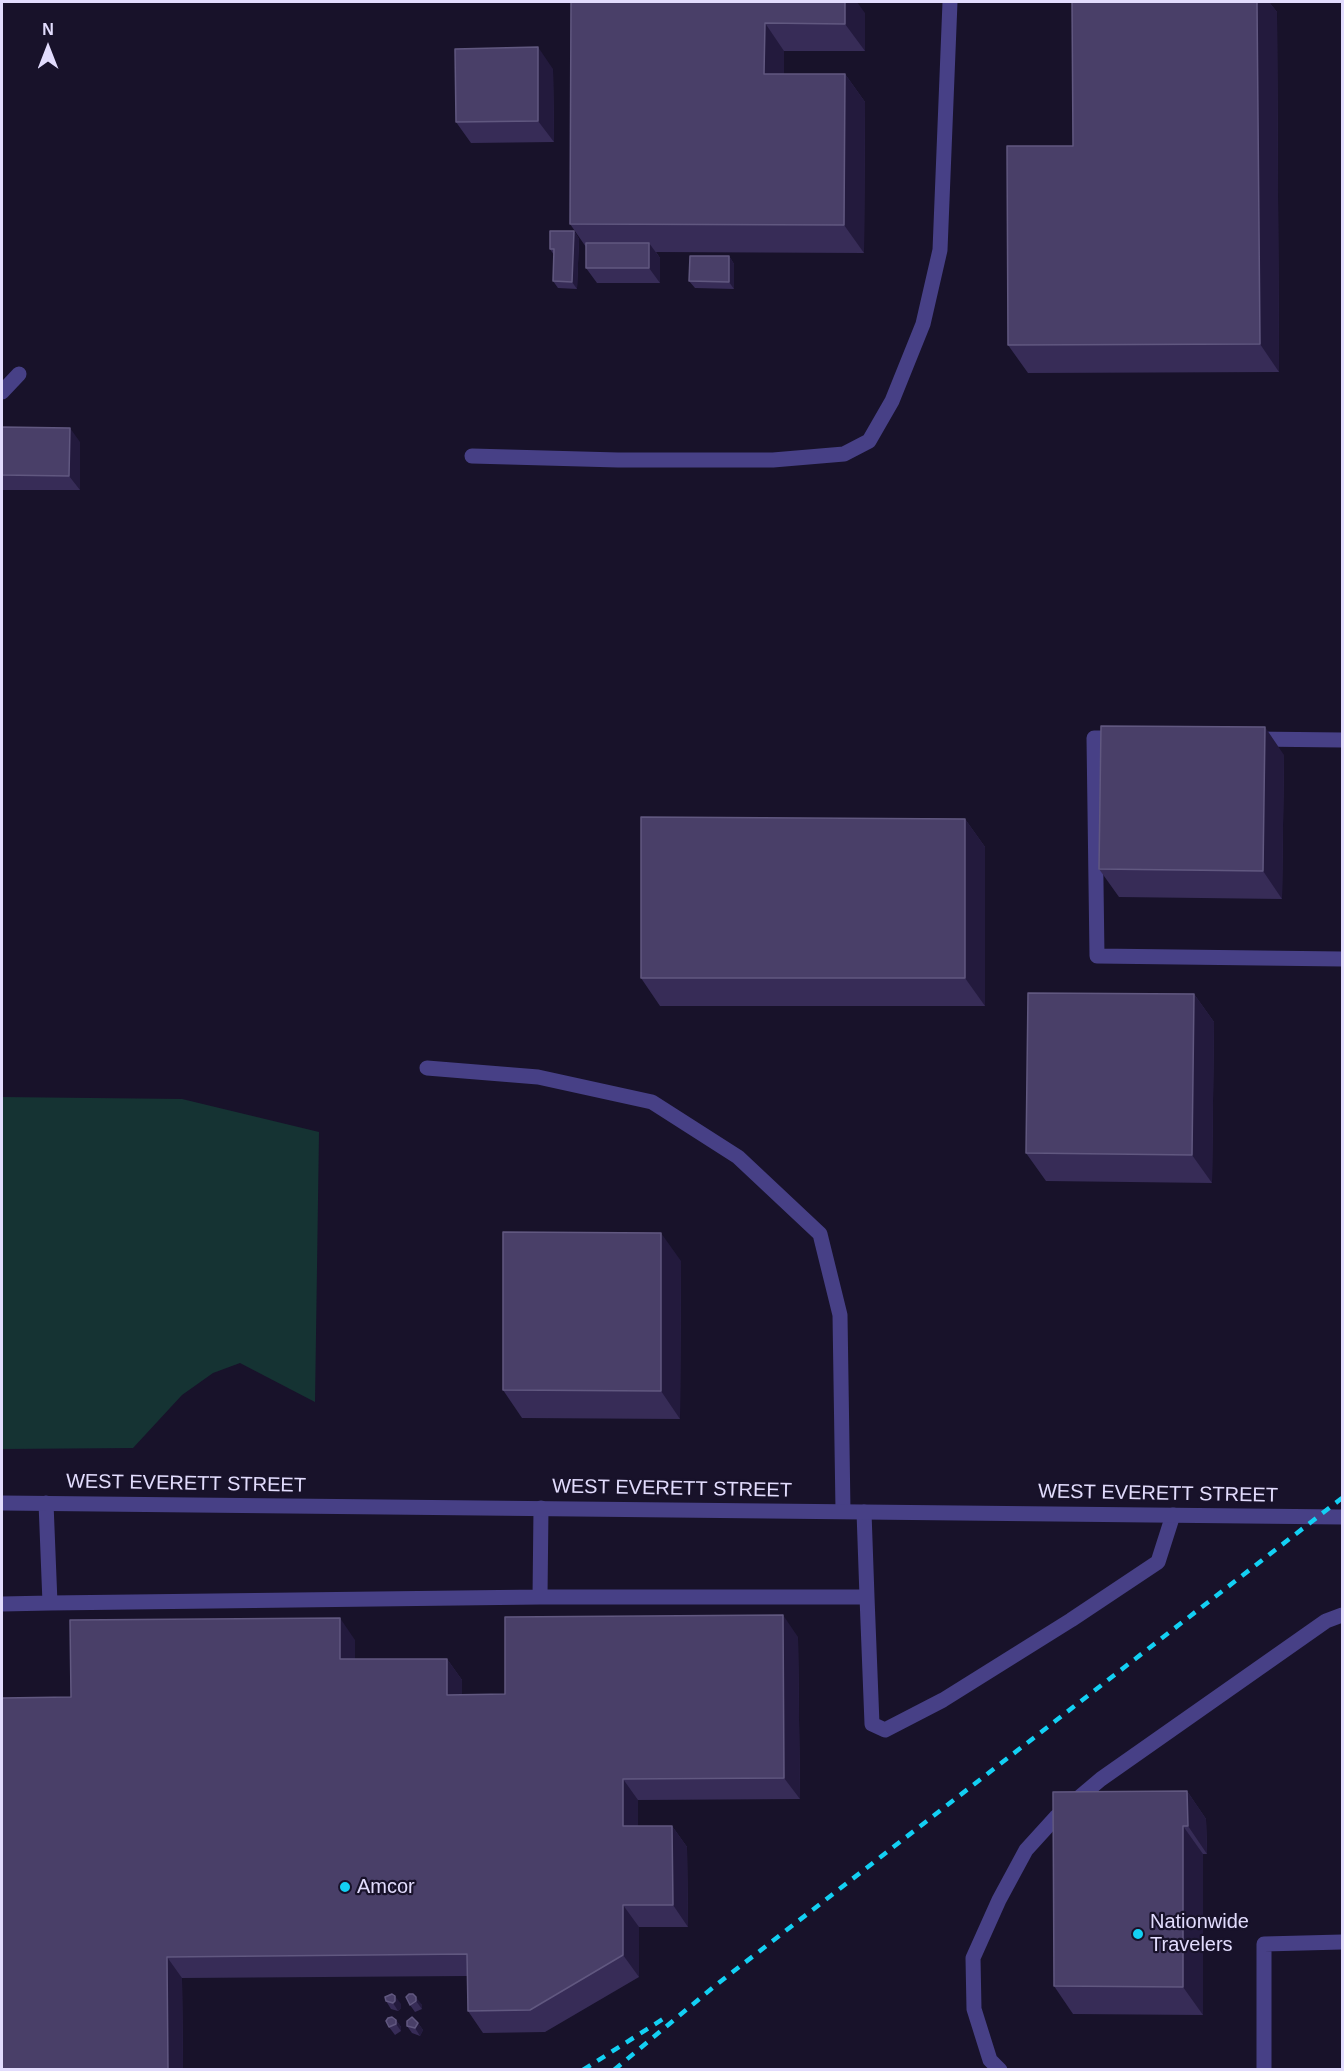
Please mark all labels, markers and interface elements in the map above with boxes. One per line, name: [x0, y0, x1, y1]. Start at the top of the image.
north arrow: [18, 18, 78, 78]
text: N: [42, 21, 54, 38]
street label: WEST EVERETT STREET: [66, 1470, 306, 1498]
street label: WEST EVERETT STREET: [552, 1475, 792, 1503]
street label: WEST EVERETT STREET: [1038, 1480, 1278, 1508]
place label: Amcor: [357, 1875, 415, 1899]
marker: Amcor: [338, 1880, 352, 1894]
place label: Nationwide Travelers: [1150, 1910, 1249, 1957]
marker: Nationwide Travelers: [1131, 1927, 1145, 1941]

